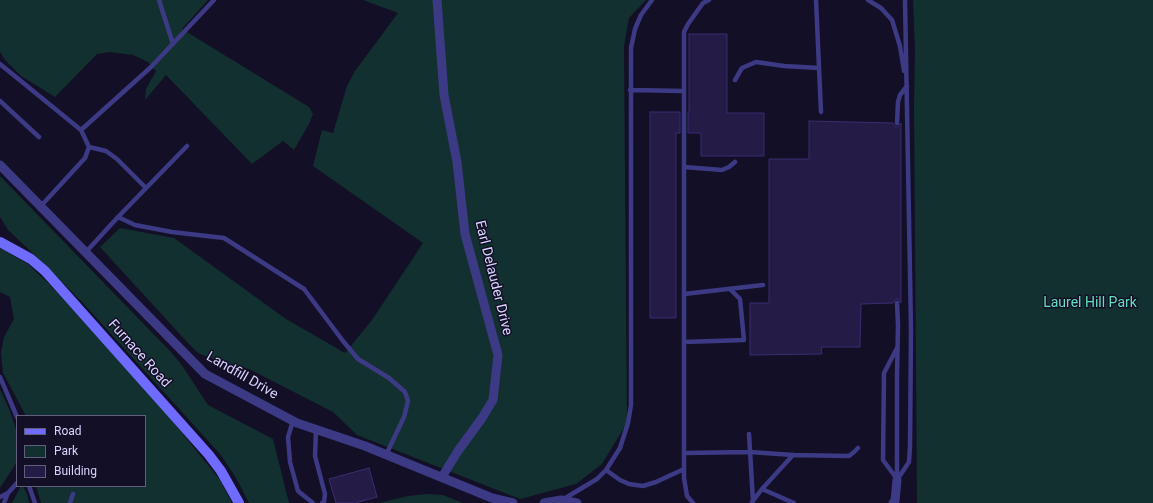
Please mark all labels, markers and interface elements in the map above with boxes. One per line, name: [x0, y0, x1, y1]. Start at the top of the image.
street label: Earl Delauder Drive: [471, 219, 515, 337]
park label: Laurel Hill Park: [1043, 295, 1137, 311]
street label: Furnace Road: [104, 317, 174, 391]
street label: Landfill Drive: [203, 349, 281, 403]
legend: [16, 415, 146, 487]
text: Road: [54, 424, 82, 438]
text: Park: [54, 444, 78, 458]
text: Building: [54, 464, 97, 478]

